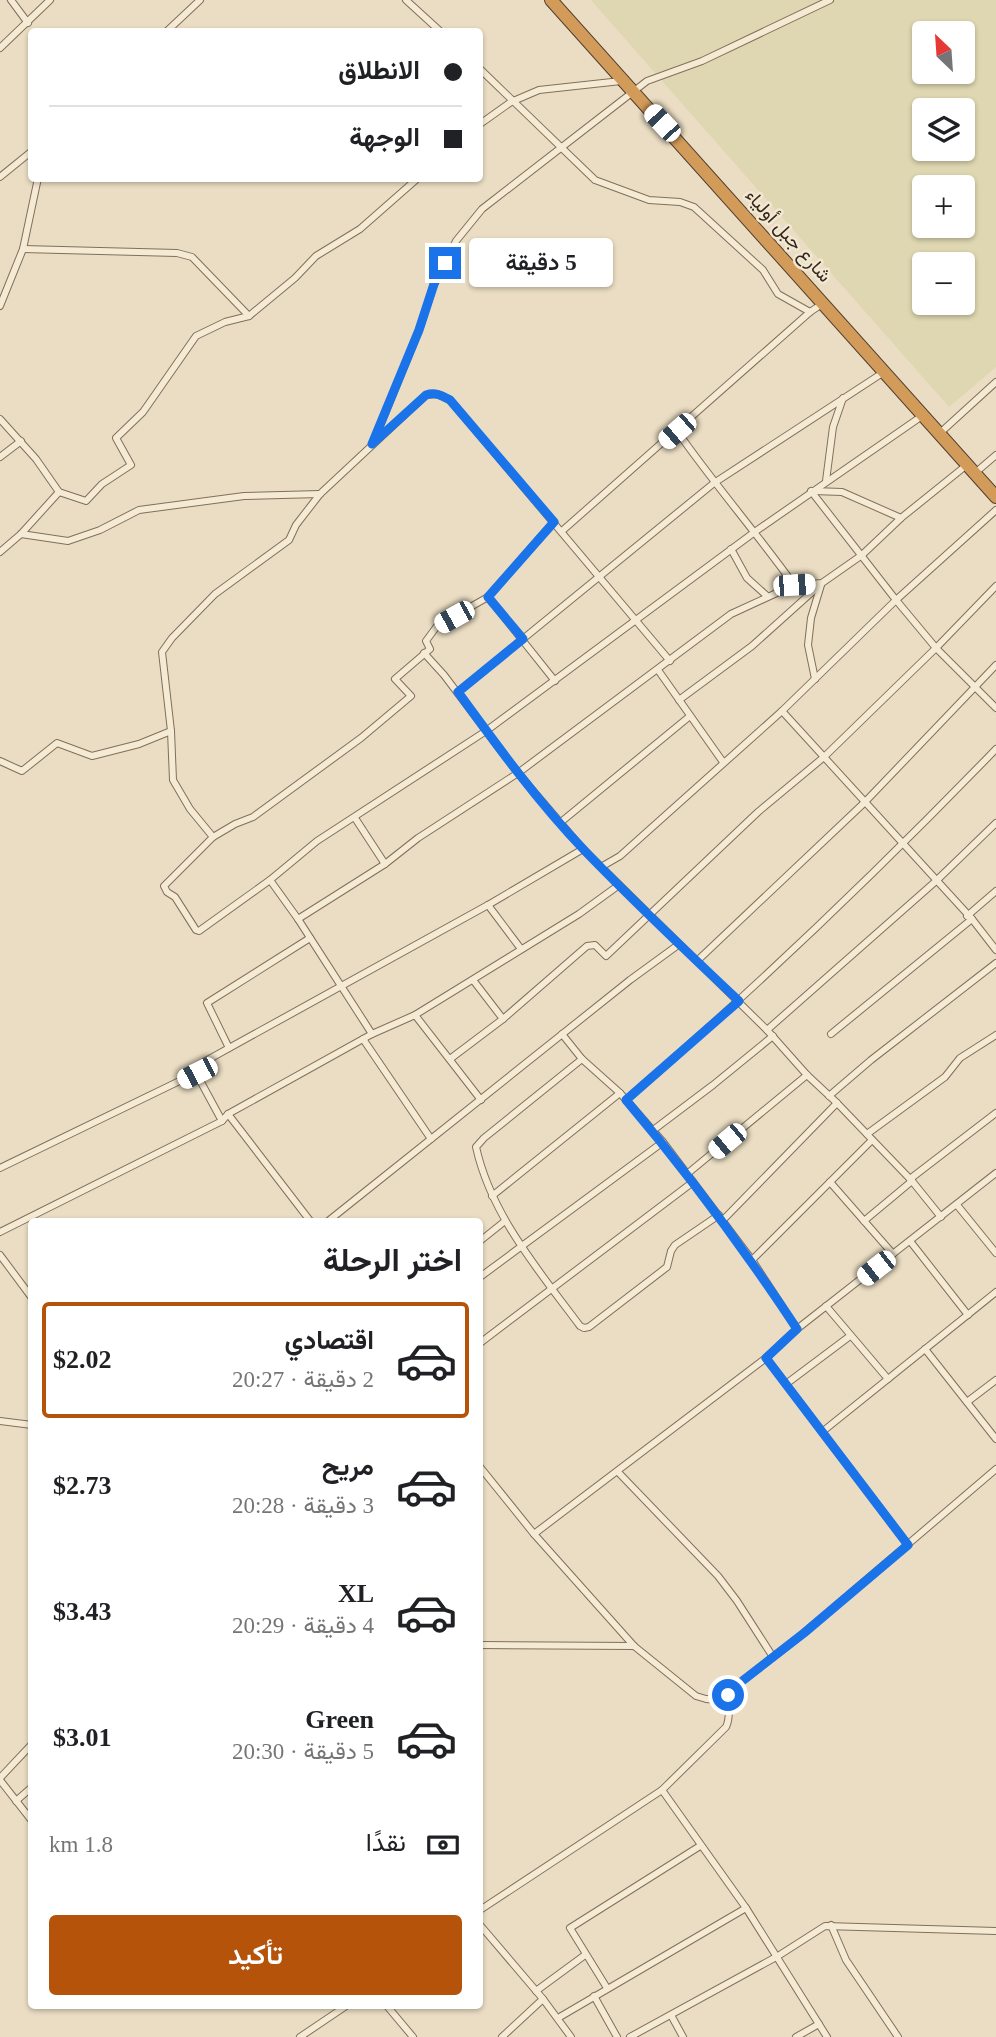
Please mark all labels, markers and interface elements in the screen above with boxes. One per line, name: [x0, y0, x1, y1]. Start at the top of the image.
north arrow: [912, 21, 975, 84]
map controls: [912, 21, 975, 315]
text: الانطلاق: [338, 56, 420, 85]
button: layers: [912, 98, 975, 161]
car: [640, 100, 685, 146]
text: الوجهة: [349, 123, 420, 152]
button: +: [912, 175, 975, 238]
street label: شارع جبل أولياء: [740, 185, 836, 287]
callout: 5 دقيقة: [470, 238, 613, 288]
route end: [429, 247, 461, 279]
text: 5 دقيقة: [505, 250, 577, 275]
button: −: [912, 252, 975, 315]
car: [655, 409, 700, 453]
car: [773, 573, 816, 597]
car: [431, 598, 478, 636]
car: [174, 1054, 221, 1092]
car: [705, 1119, 750, 1163]
text: اختر الرحلة: [323, 1242, 462, 1278]
car: [853, 1247, 900, 1289]
text: اقتصادي: [285, 1326, 374, 1355]
icon: car: [395, 1329, 458, 1392]
text: $2.02: [53, 1345, 112, 1374]
text: 2 دقيقة · 20:27: [232, 1367, 374, 1392]
text: مريح: [322, 1452, 374, 1481]
icon: car: [395, 1455, 458, 1518]
text: $2.73: [53, 1471, 112, 1500]
text: 3 دقيقة · 20:28: [232, 1493, 374, 1518]
text: XL: [338, 1579, 374, 1608]
icon: car: [395, 1581, 458, 1644]
text: $3.43: [53, 1597, 112, 1626]
text: 4 دقيقة · 20:29: [232, 1613, 374, 1638]
route start: [712, 1679, 744, 1711]
text: Green: [305, 1705, 374, 1734]
icon: car: [395, 1707, 458, 1770]
text: $3.01: [53, 1723, 112, 1752]
text: 5 دقيقة · 20:30: [232, 1739, 374, 1764]
icon: cash: [424, 1826, 462, 1864]
text: نقدًا: [366, 1828, 406, 1857]
text: 1.8 km: [49, 1832, 113, 1857]
button: تأكيد: [49, 1915, 462, 1995]

